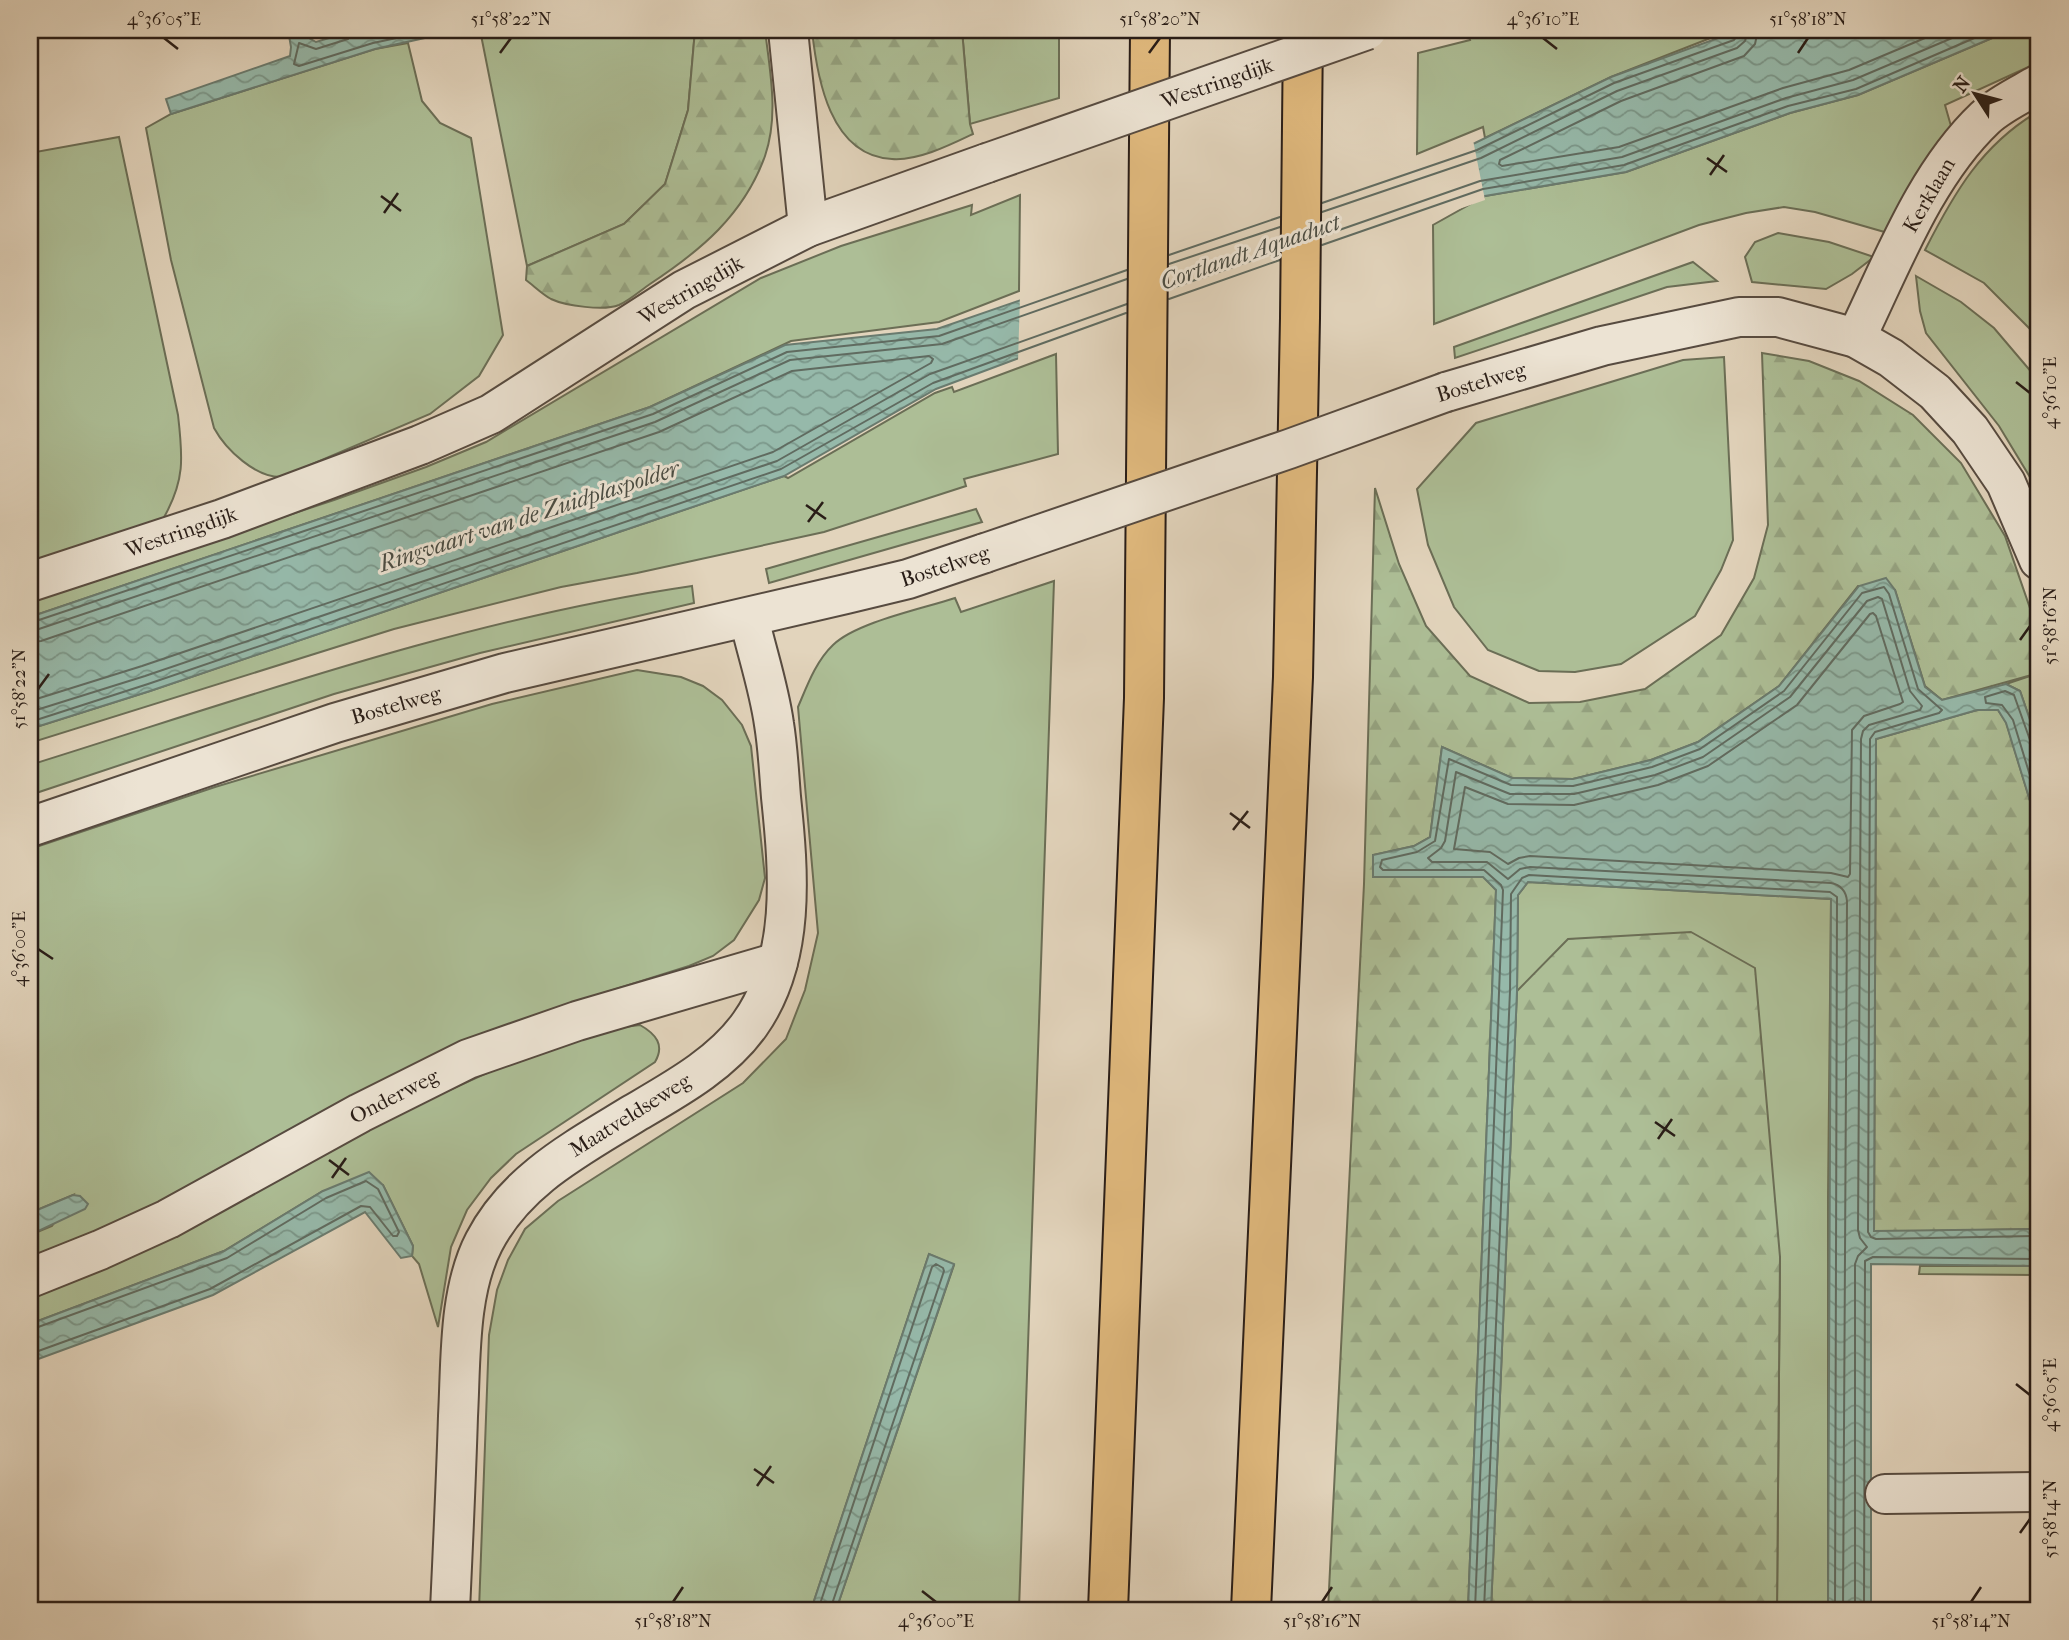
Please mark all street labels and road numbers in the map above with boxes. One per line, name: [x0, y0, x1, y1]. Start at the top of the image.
street label: Westringdijk: [1157, 53, 1276, 114]
street label: Kerklaan: [1898, 153, 1960, 237]
street label: Westringdijk: [633, 250, 748, 330]
street label: Bostelweg: [1433, 357, 1529, 407]
street label: Westringdijk: [121, 502, 240, 563]
street label: Bostelweg: [897, 540, 993, 592]
street label: Bostelweg: [348, 681, 444, 729]
street label: Onderweg: [346, 1063, 443, 1129]
street label: Maatveldseweg: [565, 1068, 696, 1162]

